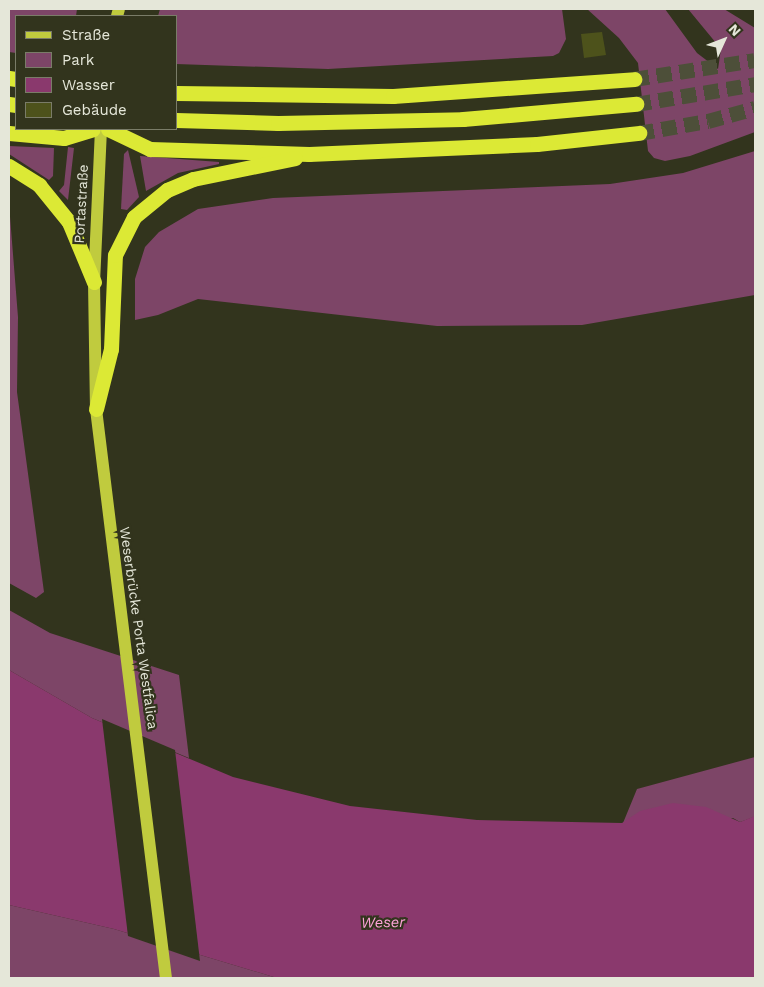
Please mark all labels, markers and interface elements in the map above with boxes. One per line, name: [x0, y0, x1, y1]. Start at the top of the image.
legend: [15, 15, 178, 130]
north arrow: [699, 15, 749, 65]
text: N: [726, 21, 744, 39]
text: Straße: [62, 26, 110, 44]
text: Park: [62, 51, 94, 69]
text: Wasser: [62, 76, 115, 94]
text: Gebäude: [62, 101, 127, 119]
street label: Portastraße: [71, 164, 91, 244]
street label: Weserbrücke Porta Westfalica: [116, 525, 162, 731]
water label: Weser: [361, 914, 405, 932]

